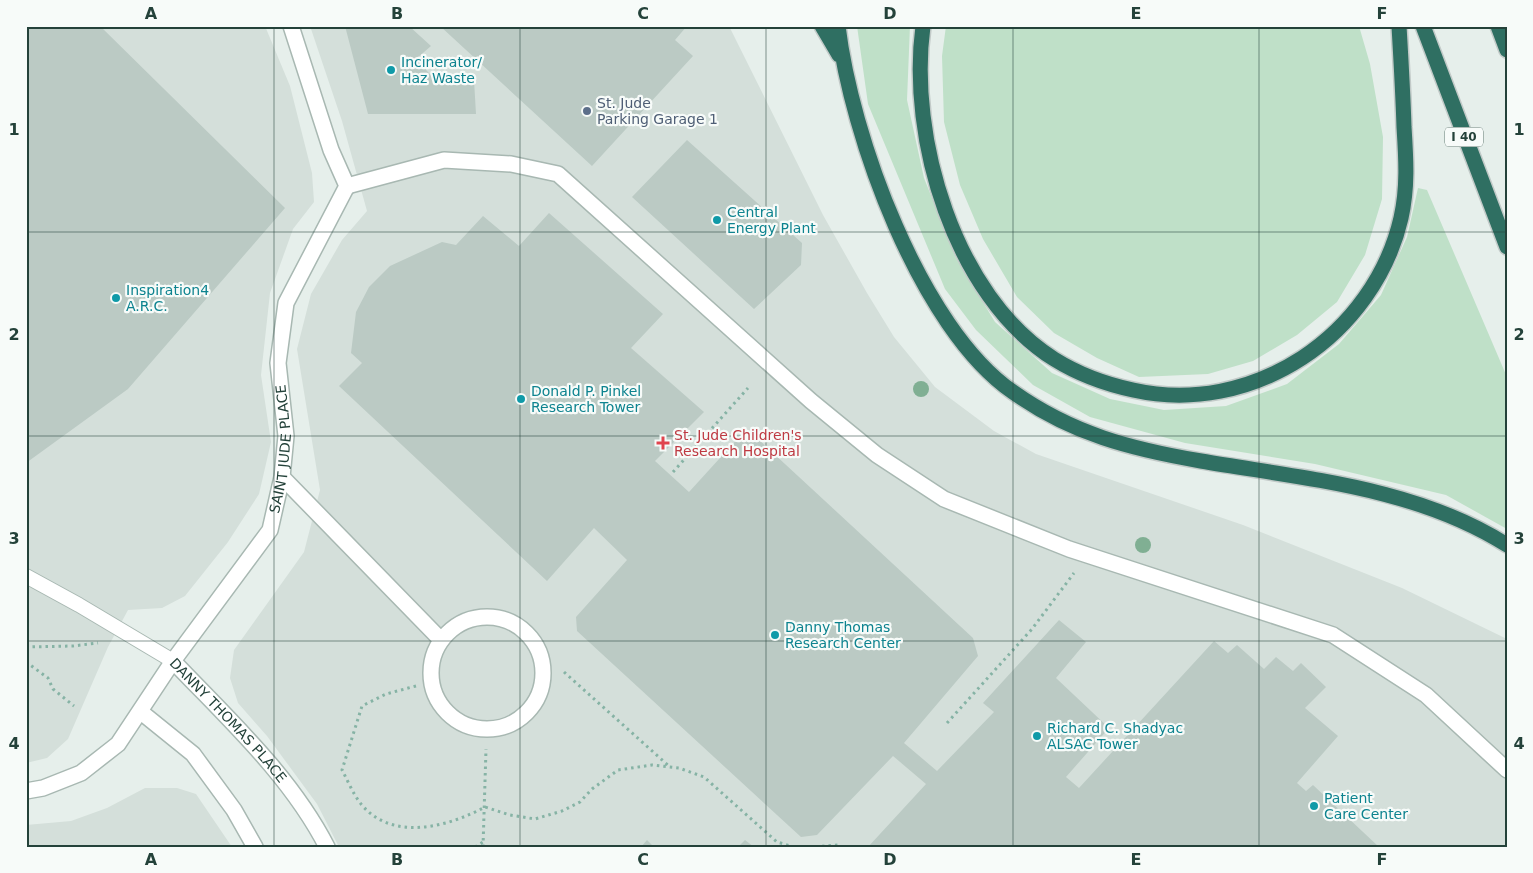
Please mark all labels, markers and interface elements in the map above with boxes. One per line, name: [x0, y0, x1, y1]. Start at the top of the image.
text: A: [145, 4, 158, 23]
text: B: [391, 4, 403, 23]
text: C: [637, 4, 649, 23]
text: D: [883, 4, 897, 23]
text: E: [1131, 4, 1141, 23]
text: F: [1377, 4, 1387, 23]
place label: Incinerator/ Haz Waste: [401, 54, 482, 86]
marker: Incinerator/ Haz Waste: [385, 64, 397, 76]
place label: St. Jude Parking Garage 1: [597, 95, 718, 127]
marker: St. Jude Parking Garage 1: [581, 105, 593, 117]
text: 1: [8, 120, 20, 139]
text: 1: [1513, 120, 1525, 139]
road number: I 40: [1445, 128, 1483, 146]
place label: Central Energy Plant: [727, 204, 816, 236]
marker: Central Energy Plant: [711, 214, 723, 226]
place label: Inspiration4 A.R.C.: [126, 282, 209, 314]
marker: Inspiration4 A.R.C.: [110, 292, 122, 304]
text: 2: [8, 325, 20, 344]
text: 2: [1513, 325, 1525, 344]
place label: Donald P. Pinkel Research Tower: [531, 383, 641, 415]
street label: SAINT JUDE PLACE: [266, 384, 294, 515]
marker: Donald P. Pinkel Research Tower: [515, 393, 527, 405]
place label: St. Jude Children's Research Hospital: [674, 427, 802, 459]
marker: St. Jude Children's Research Hospital: [656, 436, 670, 450]
text: 3: [8, 529, 20, 548]
text: 3: [1513, 529, 1525, 548]
place label: Danny Thomas Research Center: [785, 619, 901, 651]
marker: Danny Thomas Research Center: [769, 629, 781, 641]
street label: DANNY THOMAS PLACE: [167, 655, 290, 786]
place label: Richard C. Shadyac ALSAC Tower: [1047, 720, 1183, 752]
marker: Richard C. Shadyac ALSAC Tower: [1031, 730, 1043, 742]
text: 4: [8, 734, 20, 753]
text: 4: [1513, 734, 1525, 753]
place label: Patient Care Center: [1324, 790, 1408, 822]
marker: Patient Care Center: [1308, 800, 1320, 812]
text: A: [145, 850, 158, 869]
text: B: [391, 850, 403, 869]
text: C: [637, 850, 649, 869]
text: D: [883, 850, 897, 869]
text: E: [1131, 850, 1141, 869]
text: F: [1377, 850, 1387, 869]

